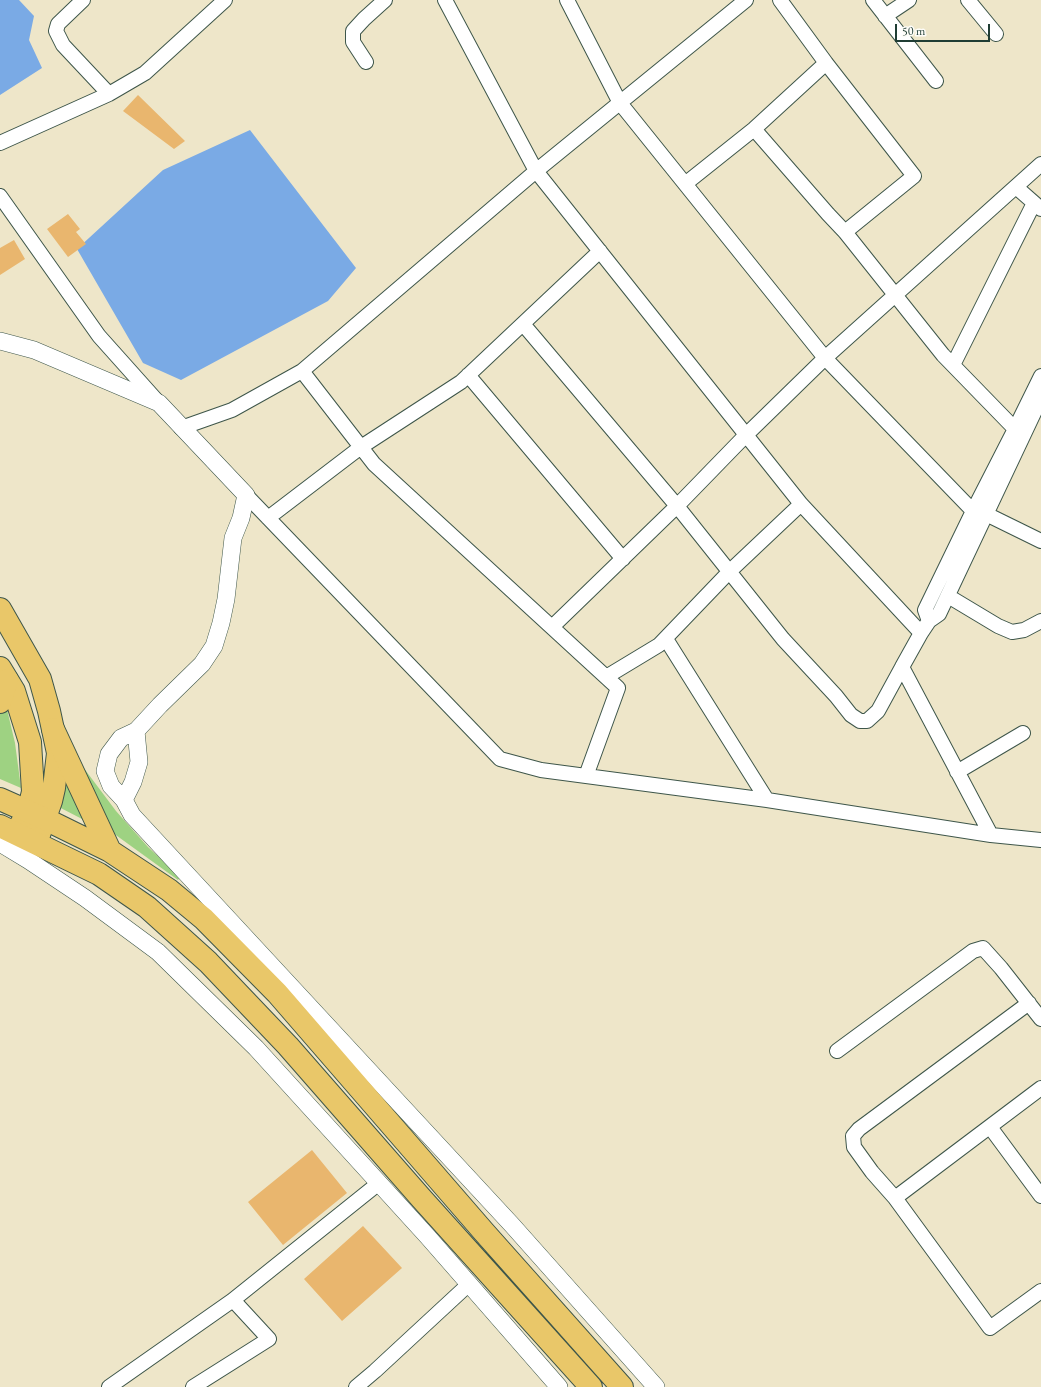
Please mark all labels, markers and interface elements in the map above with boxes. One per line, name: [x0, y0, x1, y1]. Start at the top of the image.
scale bar: [897, 16, 992, 42]
text: 50 m: [902, 23, 925, 39]

